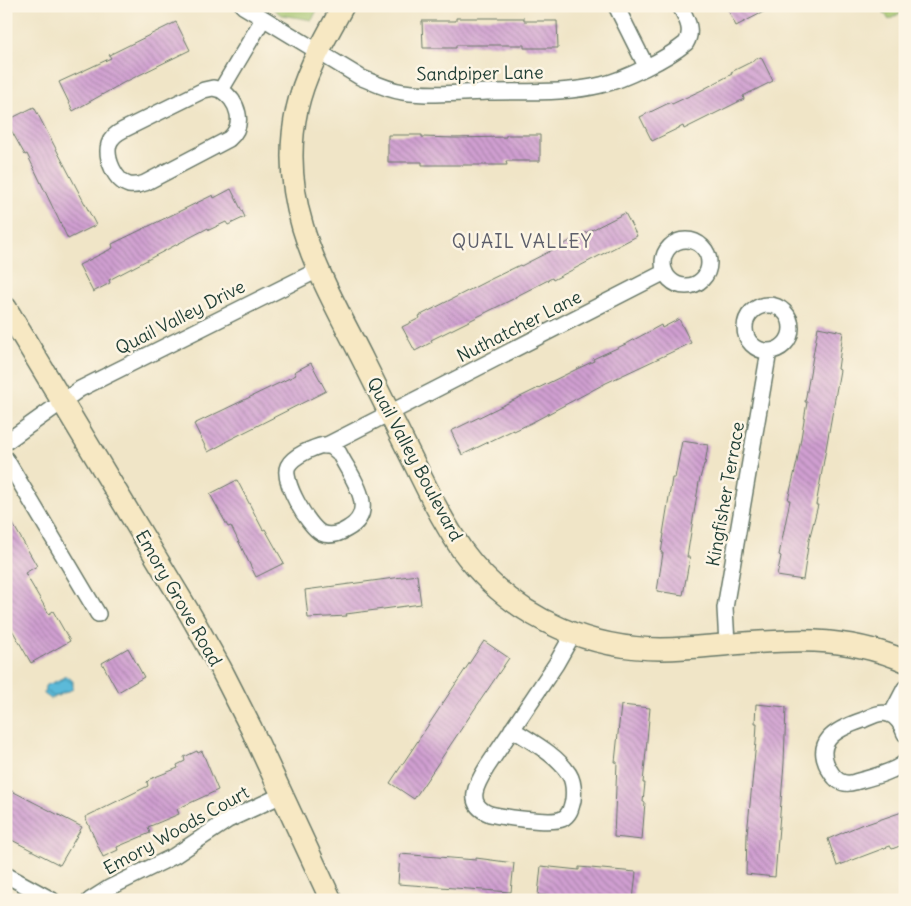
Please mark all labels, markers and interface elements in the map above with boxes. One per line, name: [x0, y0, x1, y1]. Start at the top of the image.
street label: Sandpiper Lane: [416, 60, 544, 86]
district label: QUAIL VALLEY: [452, 229, 592, 253]
street label: Quail Valley Drive: [111, 274, 249, 360]
street label: Nuthatcher Lane: [453, 285, 585, 367]
street label: Quail Valley Boulevard: [362, 373, 468, 545]
street label: Kingfisher Terrace: [701, 420, 749, 568]
street label: Emory Grove Road: [131, 526, 228, 671]
street label: Emory Woods Court: [99, 780, 253, 880]

